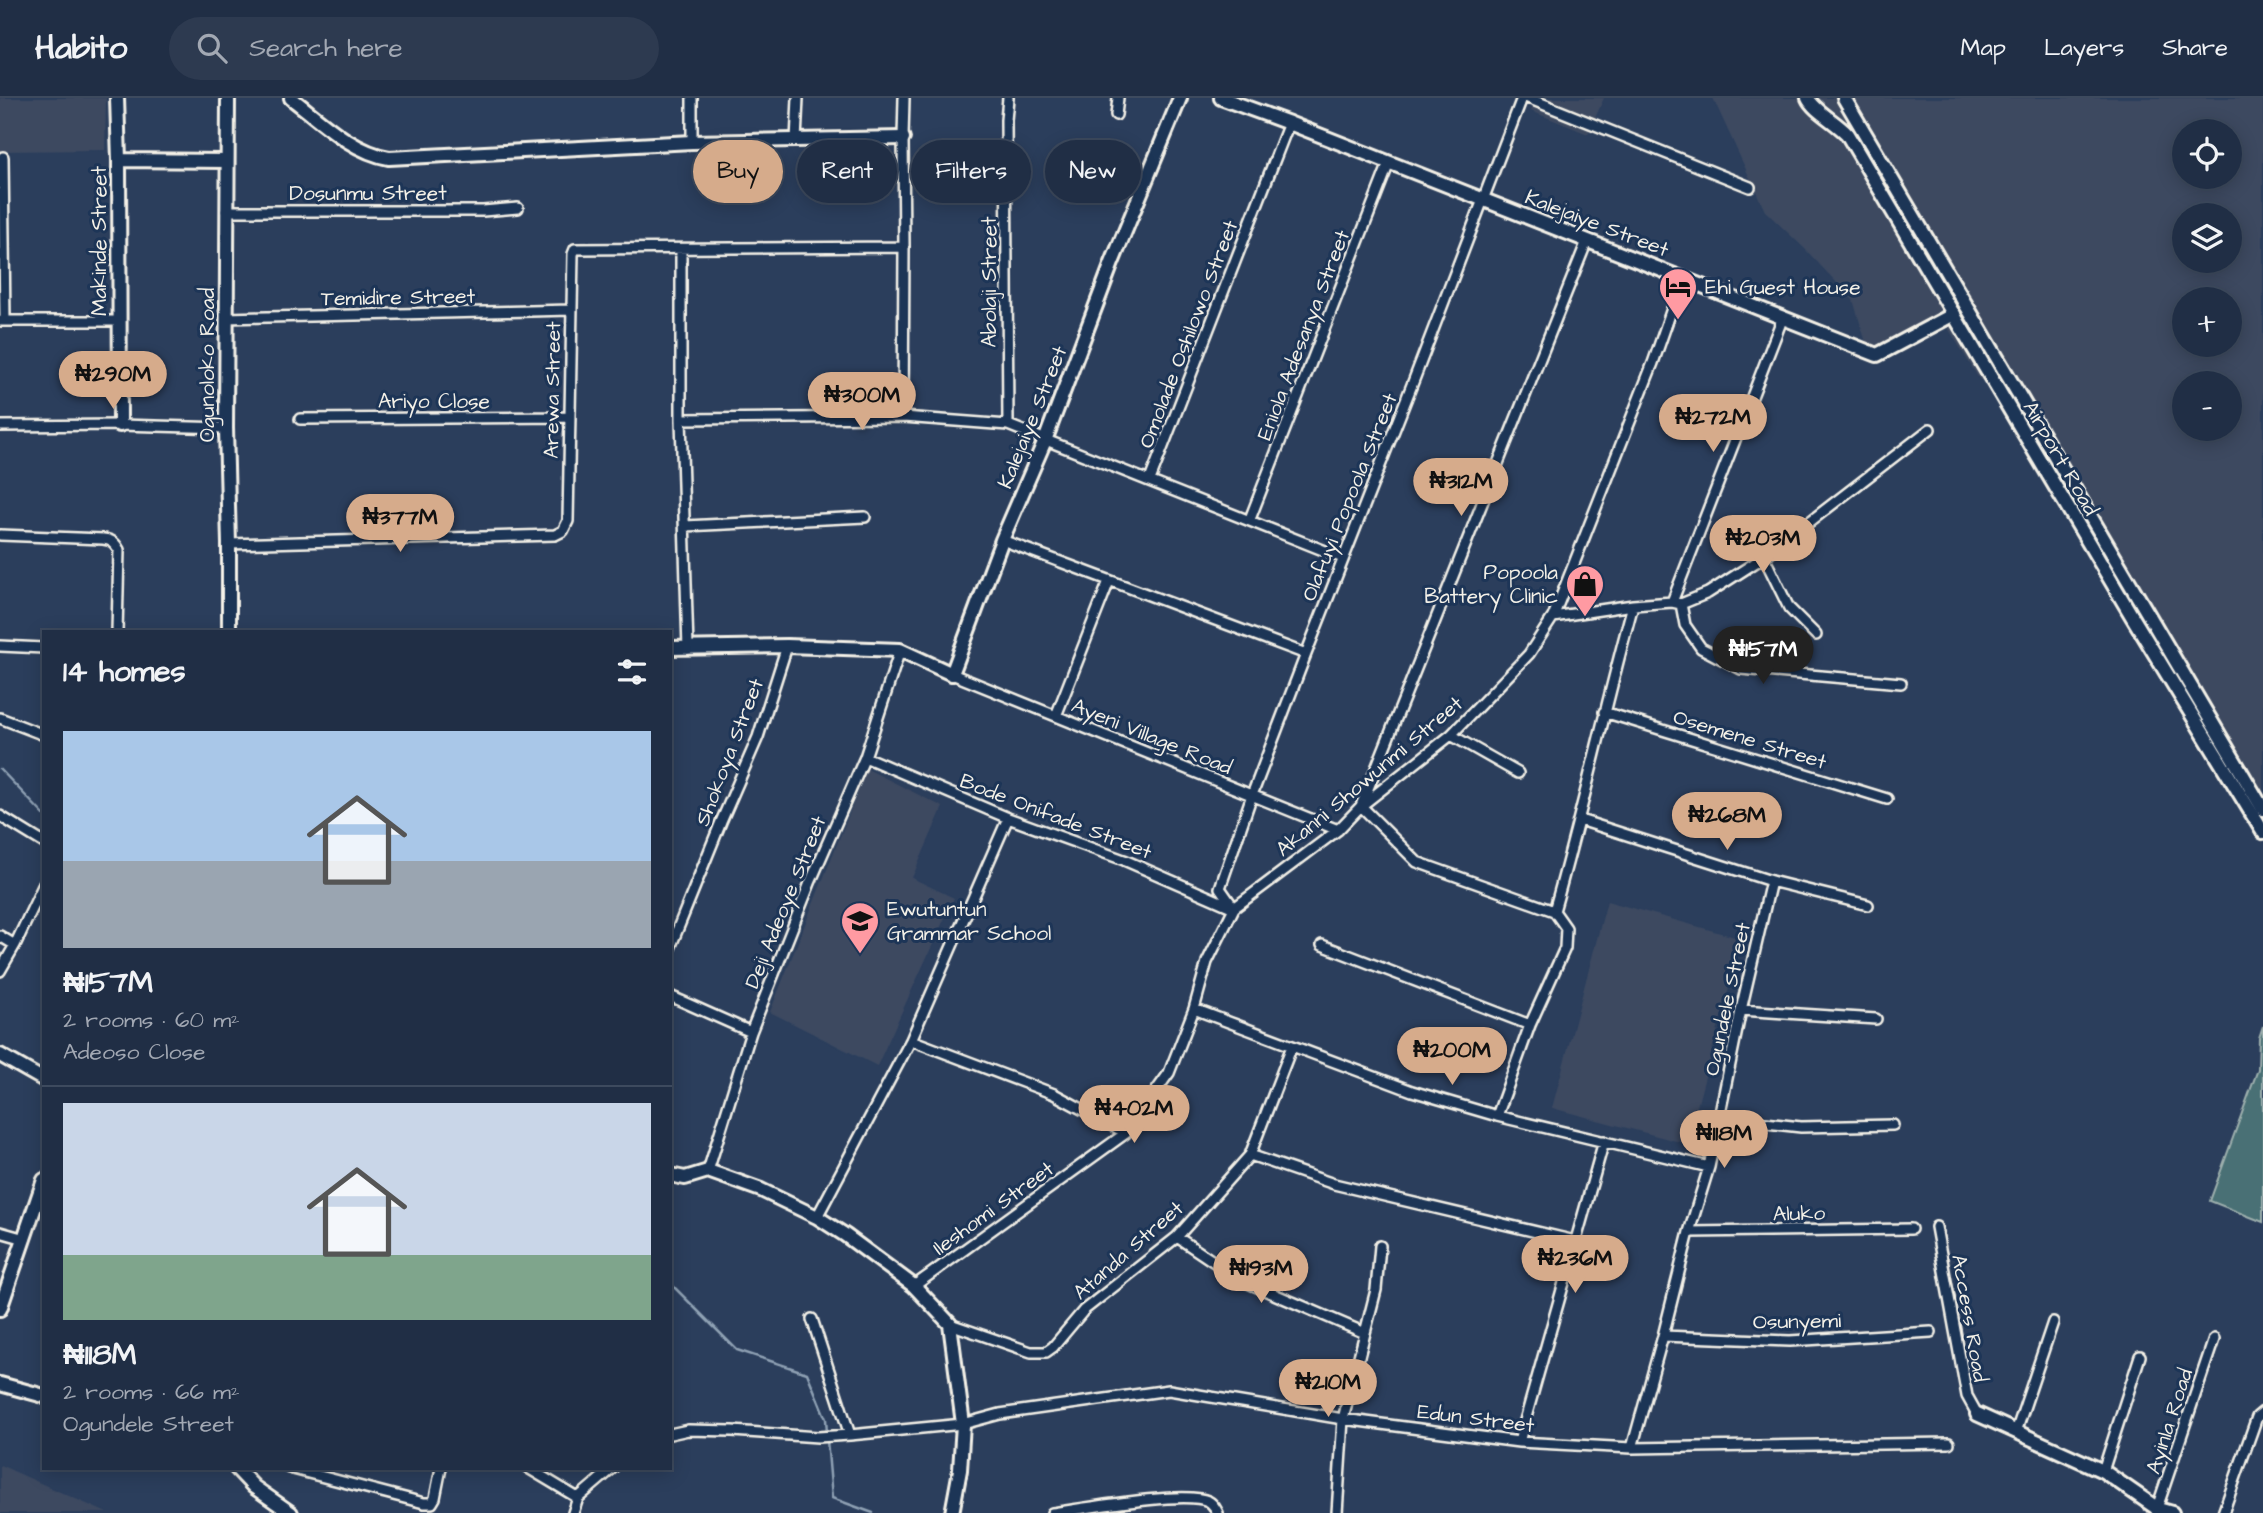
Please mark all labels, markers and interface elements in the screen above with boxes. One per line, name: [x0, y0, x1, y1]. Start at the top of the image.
search box: [169, 17, 659, 80]
text: Habito: [35, 25, 127, 71]
icon: search: [193, 29, 231, 67]
text: Search here: [249, 30, 403, 66]
text: Map: [1961, 31, 2006, 65]
text: Layers: [2044, 31, 2124, 65]
text: Share: [2162, 31, 2228, 65]
map controls: [2172, 119, 2242, 441]
button: locate: [2172, 119, 2242, 189]
chip: Buy: [693, 140, 783, 203]
chip: Rent: [797, 140, 897, 203]
chip: Filters: [911, 140, 1031, 203]
chip: New: [1045, 140, 1141, 203]
street label: Makinde Street: [85, 166, 114, 316]
street label: Dosunmu Street: [289, 179, 447, 208]
street label: Kalejaiye Street: [1520, 183, 1673, 266]
button: layers: [2172, 203, 2242, 273]
street label: Abolaji Street: [975, 216, 1004, 348]
street label: Omolade Oshilowo Street: [1132, 216, 1246, 452]
street label: Eniola Adesanya Street: [1250, 225, 1359, 445]
hotel icon: Ehi Guest House: [1657, 266, 1699, 321]
place label: Ehi Guest House: [1705, 273, 1861, 302]
street label: Temidire Street: [321, 282, 476, 313]
button: +: [2172, 287, 2242, 357]
street label: Ogunoloko Road: [193, 288, 224, 442]
street label: Arewa Street: [537, 321, 568, 459]
street label: Kalejaiye Street: [991, 341, 1076, 494]
pin: ₦290M: [64, 352, 162, 411]
text: ₦290M: [75, 358, 151, 390]
button: −: [2172, 371, 2242, 441]
pin: ₦300M: [813, 372, 911, 432]
text: ₦300M: [824, 379, 900, 411]
street label: Ariyo Close: [378, 387, 490, 418]
street label: Olafuyi Popoola Street: [1294, 388, 1407, 606]
pin: ₦272M: [1664, 394, 1762, 454]
street label: Airport Road: [2015, 395, 2105, 522]
text: ₦272M: [1675, 401, 1751, 433]
pin: ₦312M: [1412, 458, 1510, 518]
text: ₦312M: [1429, 465, 1493, 497]
pin: ₦377M: [351, 494, 449, 554]
text: ₦377M: [362, 501, 438, 533]
pin: ₦203M: [1714, 516, 1812, 575]
text: ₦203M: [1725, 522, 1801, 554]
place label: Popoola Battery Clinic: [1424, 558, 1558, 613]
shop icon: Popoola Battery Clinic: [1564, 563, 1606, 618]
pin: ₦157M: [1714, 626, 1812, 686]
text: ₦157M: [1728, 633, 1798, 665]
text: 14 homes: [63, 651, 186, 693]
icon: filters: [613, 653, 651, 691]
street label: Shokoya Street: [688, 674, 773, 831]
street label: Akanni Showunmi Street: [1270, 689, 1469, 863]
street label: Ayeni Village Road: [1066, 691, 1237, 784]
street label: Osemene Street: [1670, 702, 1830, 777]
street label: Bode Onifade Street: [956, 766, 1156, 867]
icon: home: [294, 777, 420, 903]
pin: ₦268M: [1678, 792, 1776, 852]
text: ₦268M: [1688, 799, 1766, 831]
street label: Deji Adeoye Street: [738, 811, 835, 994]
place label: Ewutuntun Grammar School: [887, 895, 1051, 948]
school or university icon: Ewutuntun Grammar School: [839, 900, 881, 955]
street label: Ogundele Street: [1697, 919, 1760, 1079]
text: ₦157M: [63, 962, 153, 1004]
text: 2 rooms · 60 m²: [63, 1004, 240, 1036]
pin: ₦200M: [1403, 1028, 1501, 1087]
text: ₦200M: [1413, 1034, 1491, 1066]
text: Adeoso Close: [63, 1036, 205, 1068]
pin: ₦402M: [1085, 1086, 1183, 1145]
text: ₦402M: [1095, 1092, 1173, 1124]
pin: ₦118M: [1675, 1110, 1773, 1170]
text: ₦118M: [1696, 1117, 1752, 1149]
icon: home: [294, 1149, 420, 1275]
street label: Ileshomi Street: [927, 1154, 1060, 1262]
street label: Atanda Street: [1067, 1194, 1190, 1307]
street label: Aluko: [1773, 1199, 1826, 1228]
pin: ₦236M: [1526, 1236, 1624, 1295]
text: ₦236M: [1538, 1242, 1612, 1274]
pin: ₦193M: [1212, 1246, 1310, 1305]
text: ₦193M: [1229, 1252, 1293, 1284]
street label: Access Road: [1944, 1252, 1995, 1384]
street label: Osunyemi: [1753, 1306, 1841, 1339]
text: ₦118M: [63, 1334, 137, 1376]
pin: ₦210M: [1279, 1360, 1377, 1419]
street label: Ayinla Road: [2139, 1364, 2202, 1478]
text: ₦210M: [1295, 1366, 1361, 1398]
text: 2 rooms · 66 m²: [63, 1376, 240, 1408]
street label: Edun Street: [1416, 1397, 1537, 1440]
text: Ogundele Street: [63, 1408, 234, 1440]

